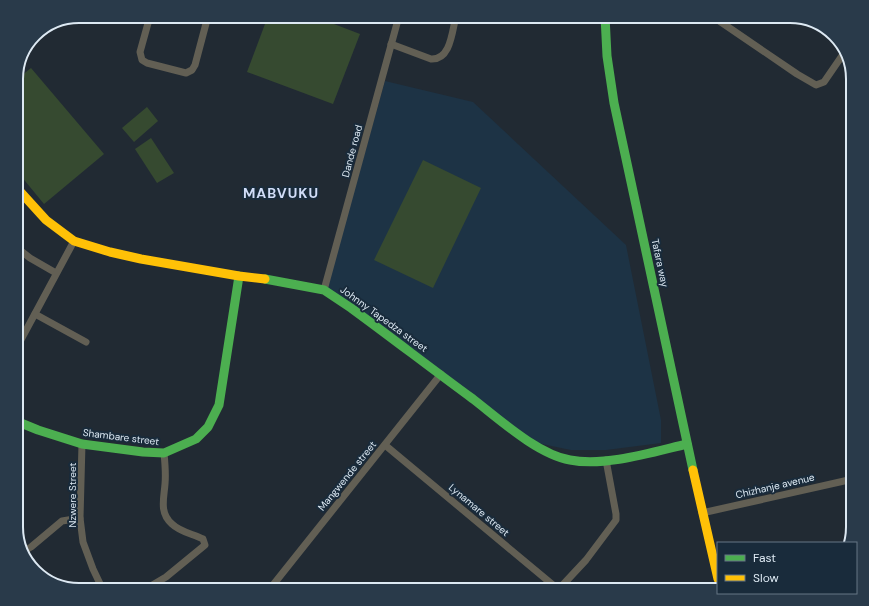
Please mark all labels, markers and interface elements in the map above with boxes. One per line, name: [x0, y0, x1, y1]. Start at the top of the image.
street label: Dande road: [339, 123, 365, 179]
district label: MABVUKU: [243, 184, 319, 202]
street label: Tafara way: [649, 238, 672, 289]
street label: Johnny Tapedza street: [338, 283, 430, 355]
street label: Shambare street: [82, 426, 160, 448]
street label: Mangwende street: [315, 438, 379, 514]
street label: Nzwere Street: [66, 463, 79, 527]
street label: Chizhanje avenue: [734, 471, 816, 501]
street label: Lynamare street: [446, 481, 512, 539]
legend: [717, 542, 857, 594]
text: Fast: [753, 550, 776, 566]
text: Slow: [753, 570, 779, 586]

